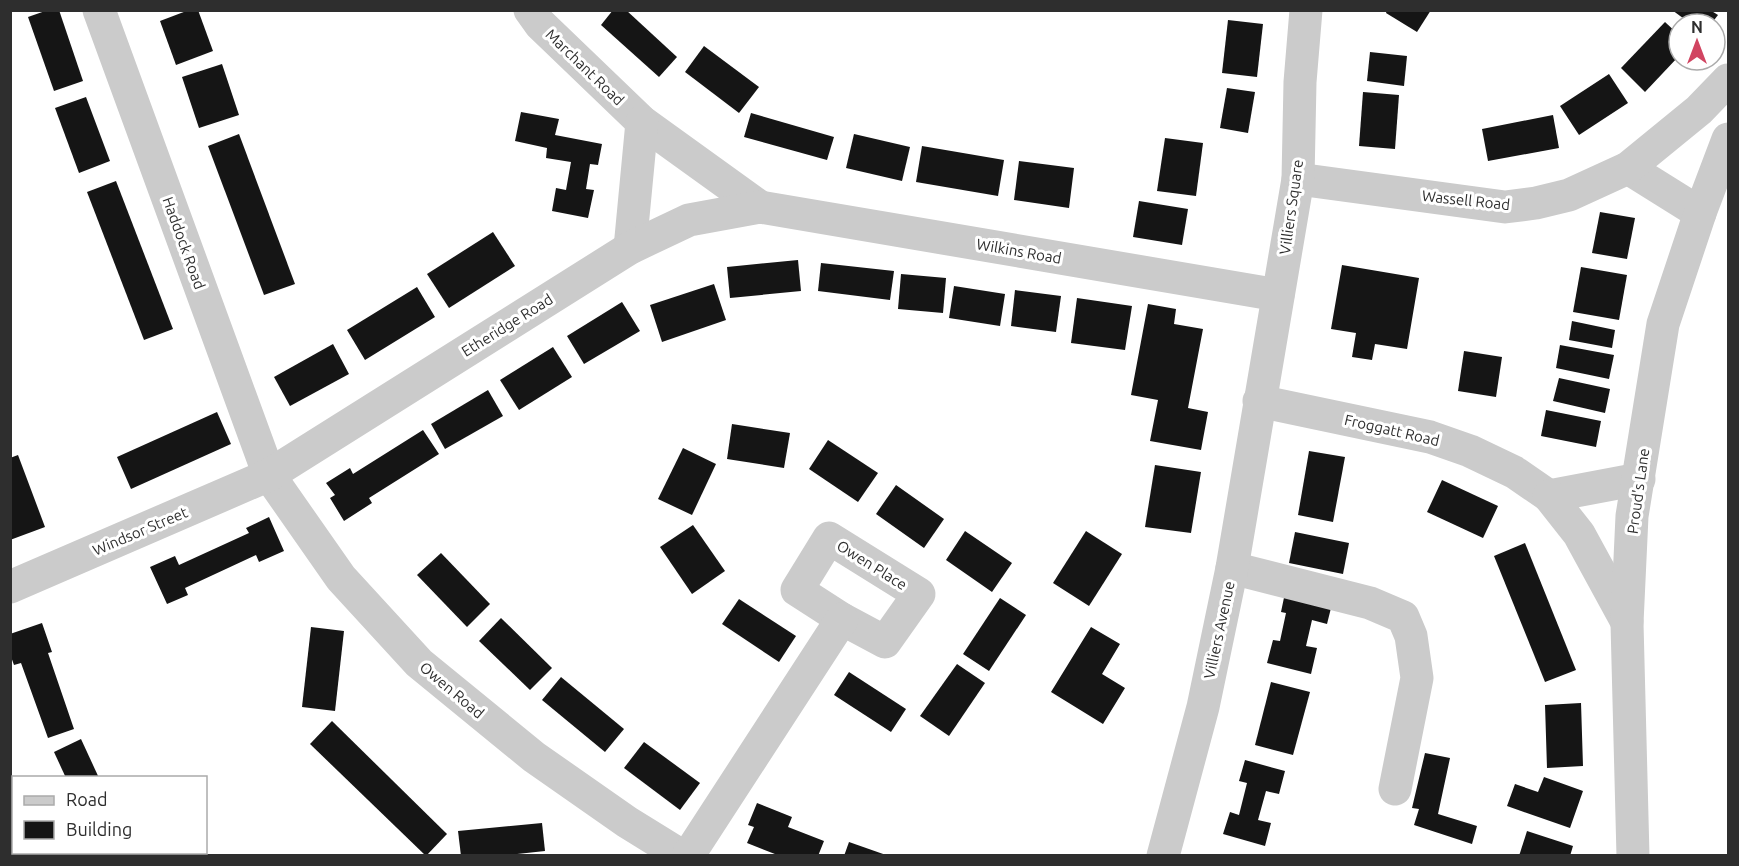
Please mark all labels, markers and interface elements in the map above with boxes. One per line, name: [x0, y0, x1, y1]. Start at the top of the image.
north arrow: [1667, 12, 1727, 72]
text: N: [1691, 18, 1703, 36]
street label: Marchant Road: [542, 25, 628, 109]
street label: Villiers Square: [1276, 158, 1306, 256]
street label: Wassell Road: [1421, 187, 1511, 213]
street label: Haddock Road: [159, 194, 209, 292]
street label: Wilkins Road: [975, 235, 1063, 267]
street label: Etheridge Road: [458, 290, 556, 360]
street label: Froggatt Road: [1343, 411, 1441, 449]
street label: Proud's Lane: [1624, 447, 1652, 535]
street label: Windsor Street: [90, 503, 190, 559]
street label: Owen Place: [834, 537, 910, 593]
street label: Villiers Avenue: [1200, 580, 1238, 680]
street label: Owen Road: [417, 658, 487, 722]
legend: [12, 776, 207, 854]
text: Road: [66, 789, 108, 809]
text: Building: [66, 819, 132, 839]

